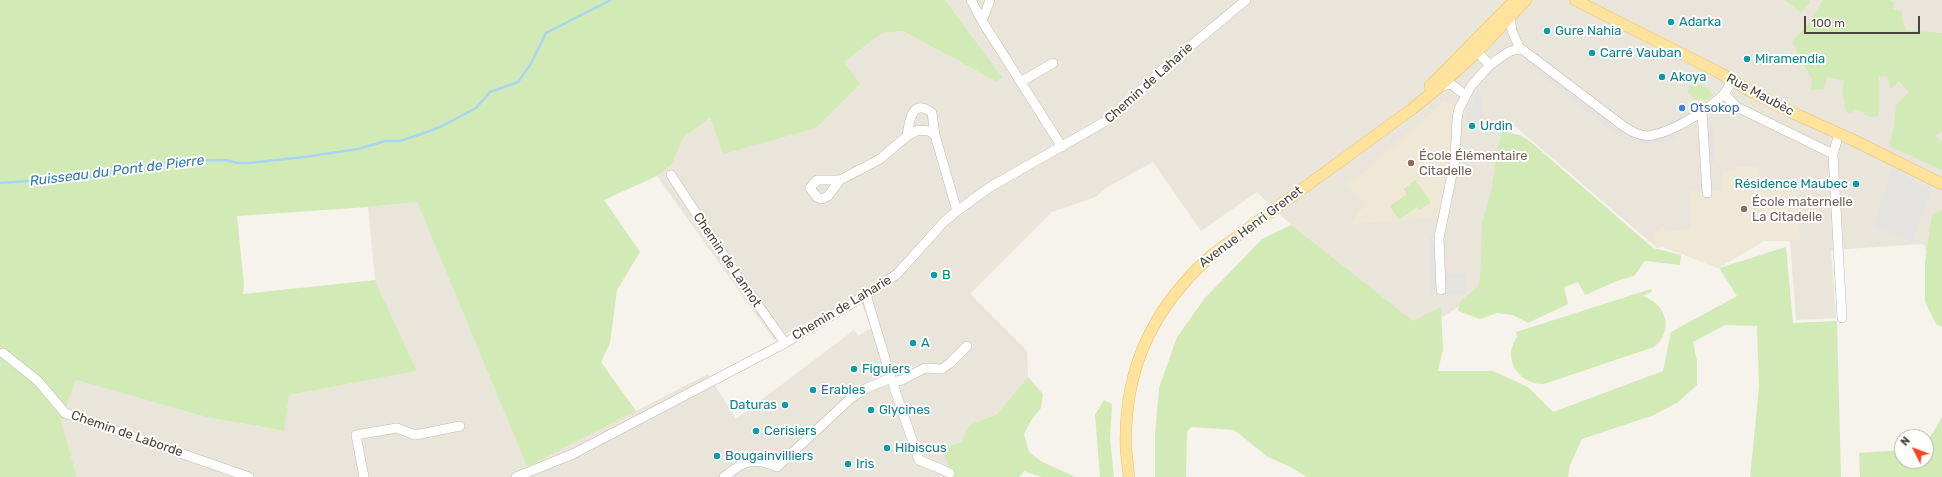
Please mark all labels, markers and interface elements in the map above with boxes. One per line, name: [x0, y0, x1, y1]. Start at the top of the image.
scale bar: [1806, 8, 1922, 34]
place label: Adarka: [1679, 14, 1721, 30]
text: 100 m: [1811, 16, 1845, 30]
marker: Adarka: [1666, 17, 1676, 27]
place label: Gure Nahia: [1555, 23, 1621, 39]
marker: Gure Nahia: [1542, 26, 1552, 36]
street label: Chemin de Laharie: [1102, 39, 1196, 127]
place label: Carré Vauban: [1600, 45, 1682, 61]
marker: Carré Vauban: [1587, 48, 1597, 58]
place label: Miramendia: [1755, 51, 1825, 67]
marker: Miramendia: [1742, 54, 1752, 64]
place label: Akoya: [1670, 69, 1706, 85]
street label: Rue Maubèc: [1724, 71, 1796, 119]
marker: Akoya: [1657, 72, 1667, 82]
place label: Otsokop: [1690, 100, 1740, 116]
marker: Otsokop: [1677, 103, 1687, 113]
place label: Urdin: [1480, 118, 1513, 134]
marker: Urdin: [1467, 121, 1477, 131]
place label: École Élémentaire Citadelle: [1419, 148, 1528, 179]
water label: Ruisseau du Pont de Pierre: [29, 152, 205, 190]
marker: École Élémentaire Citadelle: [1406, 158, 1416, 168]
place label: Résidence Maubec: [1734, 176, 1848, 192]
marker: Résidence Maubec: [1851, 179, 1861, 189]
street label: Avenue Henri Grenet: [1196, 183, 1306, 271]
place label: École maternelle La Citadelle: [1752, 194, 1853, 225]
marker: École maternelle La Citadelle: [1739, 204, 1749, 214]
street label: Chemin de Lannot: [690, 210, 764, 310]
place label: B: [942, 267, 951, 283]
marker: B: [929, 270, 939, 280]
street label: Chemin de Laharie: [790, 272, 894, 344]
place label: A: [921, 335, 930, 351]
marker: A: [908, 338, 918, 348]
place label: Figuiers: [862, 361, 910, 377]
marker: Figuiers: [849, 364, 859, 374]
place label: Erables: [821, 382, 866, 398]
marker: Erables: [808, 385, 818, 395]
place label: Daturas: [729, 397, 777, 413]
marker: Daturas: [780, 400, 790, 410]
place label: Glycines: [879, 402, 930, 418]
marker: Glycines: [866, 405, 876, 415]
street label: Chemin de Laborde: [69, 408, 185, 460]
place label: Cerisiers: [764, 423, 817, 439]
marker: Cerisiers: [751, 426, 761, 436]
north arrow: [1894, 429, 1934, 469]
text: N: [1898, 434, 1913, 449]
place label: Hibiscus: [895, 440, 947, 456]
marker: Hibiscus: [882, 443, 892, 453]
place label: Bougainvilliers: [725, 448, 813, 464]
marker: Bougainvilliers: [712, 451, 722, 461]
place label: Iris: [856, 456, 874, 472]
marker: Iris: [843, 459, 853, 469]

